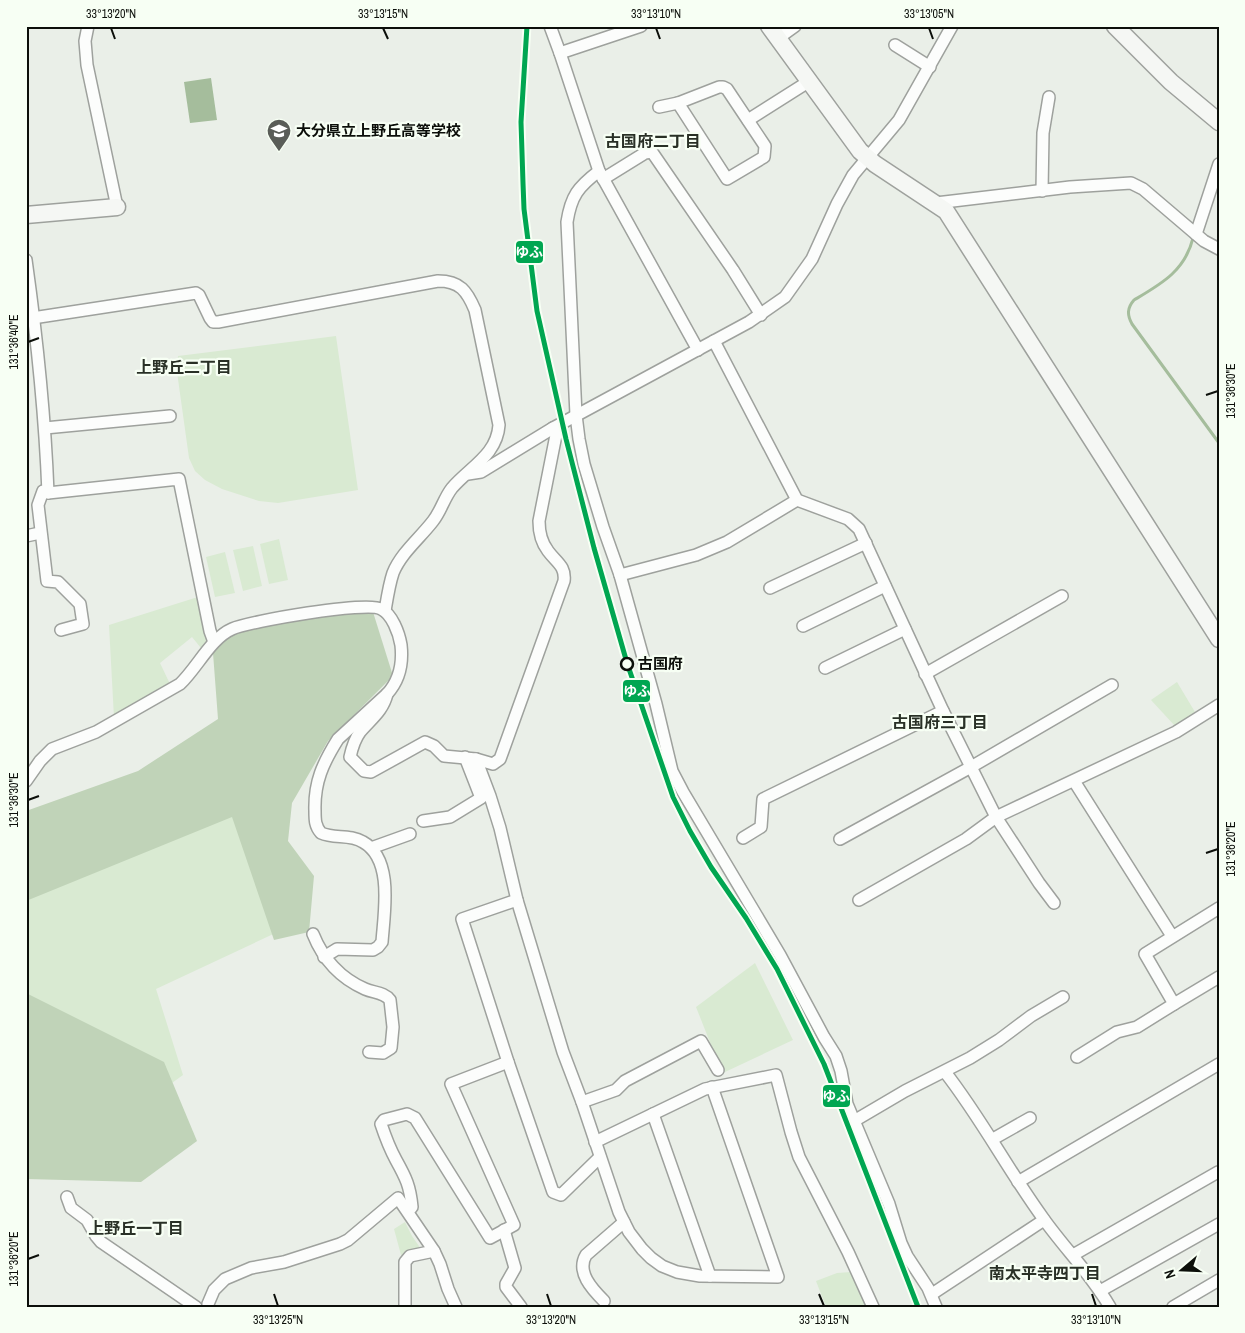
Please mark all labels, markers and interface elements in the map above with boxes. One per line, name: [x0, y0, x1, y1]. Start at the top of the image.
text: 33°13'20"N: [86, 6, 136, 22]
text: 33°13'15"N: [358, 6, 408, 22]
text: 33°13'10"N: [631, 6, 681, 22]
text: 33°13'05"N: [904, 6, 954, 22]
school or university icon: 大分県立上野丘高等学校: [266, 118, 292, 152]
place label: 大分県立上野丘高等学校: [296, 120, 461, 141]
district label: 古国府二丁目: [605, 130, 701, 152]
line badge: ゆふ: [515, 240, 544, 264]
text: ゆふ: [515, 243, 543, 261]
text: 131°36'40"E: [6, 314, 22, 370]
district label: 上野丘二丁目: [136, 356, 232, 378]
text: 131°36'30"E: [1223, 363, 1239, 419]
place label: 古国府: [638, 653, 683, 674]
marker: 古国府: [620, 657, 634, 671]
line badge: ゆふ: [622, 679, 651, 703]
text: ゆふ: [623, 682, 651, 700]
district label: 古国府三丁目: [892, 711, 988, 733]
text: 131°36'30"E: [6, 772, 22, 828]
text: 131°36'20"E: [1223, 821, 1239, 877]
line badge: ゆふ: [822, 1084, 851, 1108]
text: ゆふ: [822, 1087, 850, 1105]
district label: 上野丘一丁目: [88, 1217, 184, 1239]
text: 131°36'20"E: [6, 1231, 22, 1287]
north arrow: [1158, 1246, 1208, 1296]
district label: 南太平寺四丁目: [989, 1262, 1101, 1284]
text: N: [1160, 1267, 1180, 1281]
text: 33°13'25"N: [253, 1312, 303, 1328]
text: 33°13'20"N: [526, 1312, 576, 1328]
text: 33°13'15"N: [799, 1312, 849, 1328]
text: 33°13'10"N: [1071, 1312, 1121, 1328]

